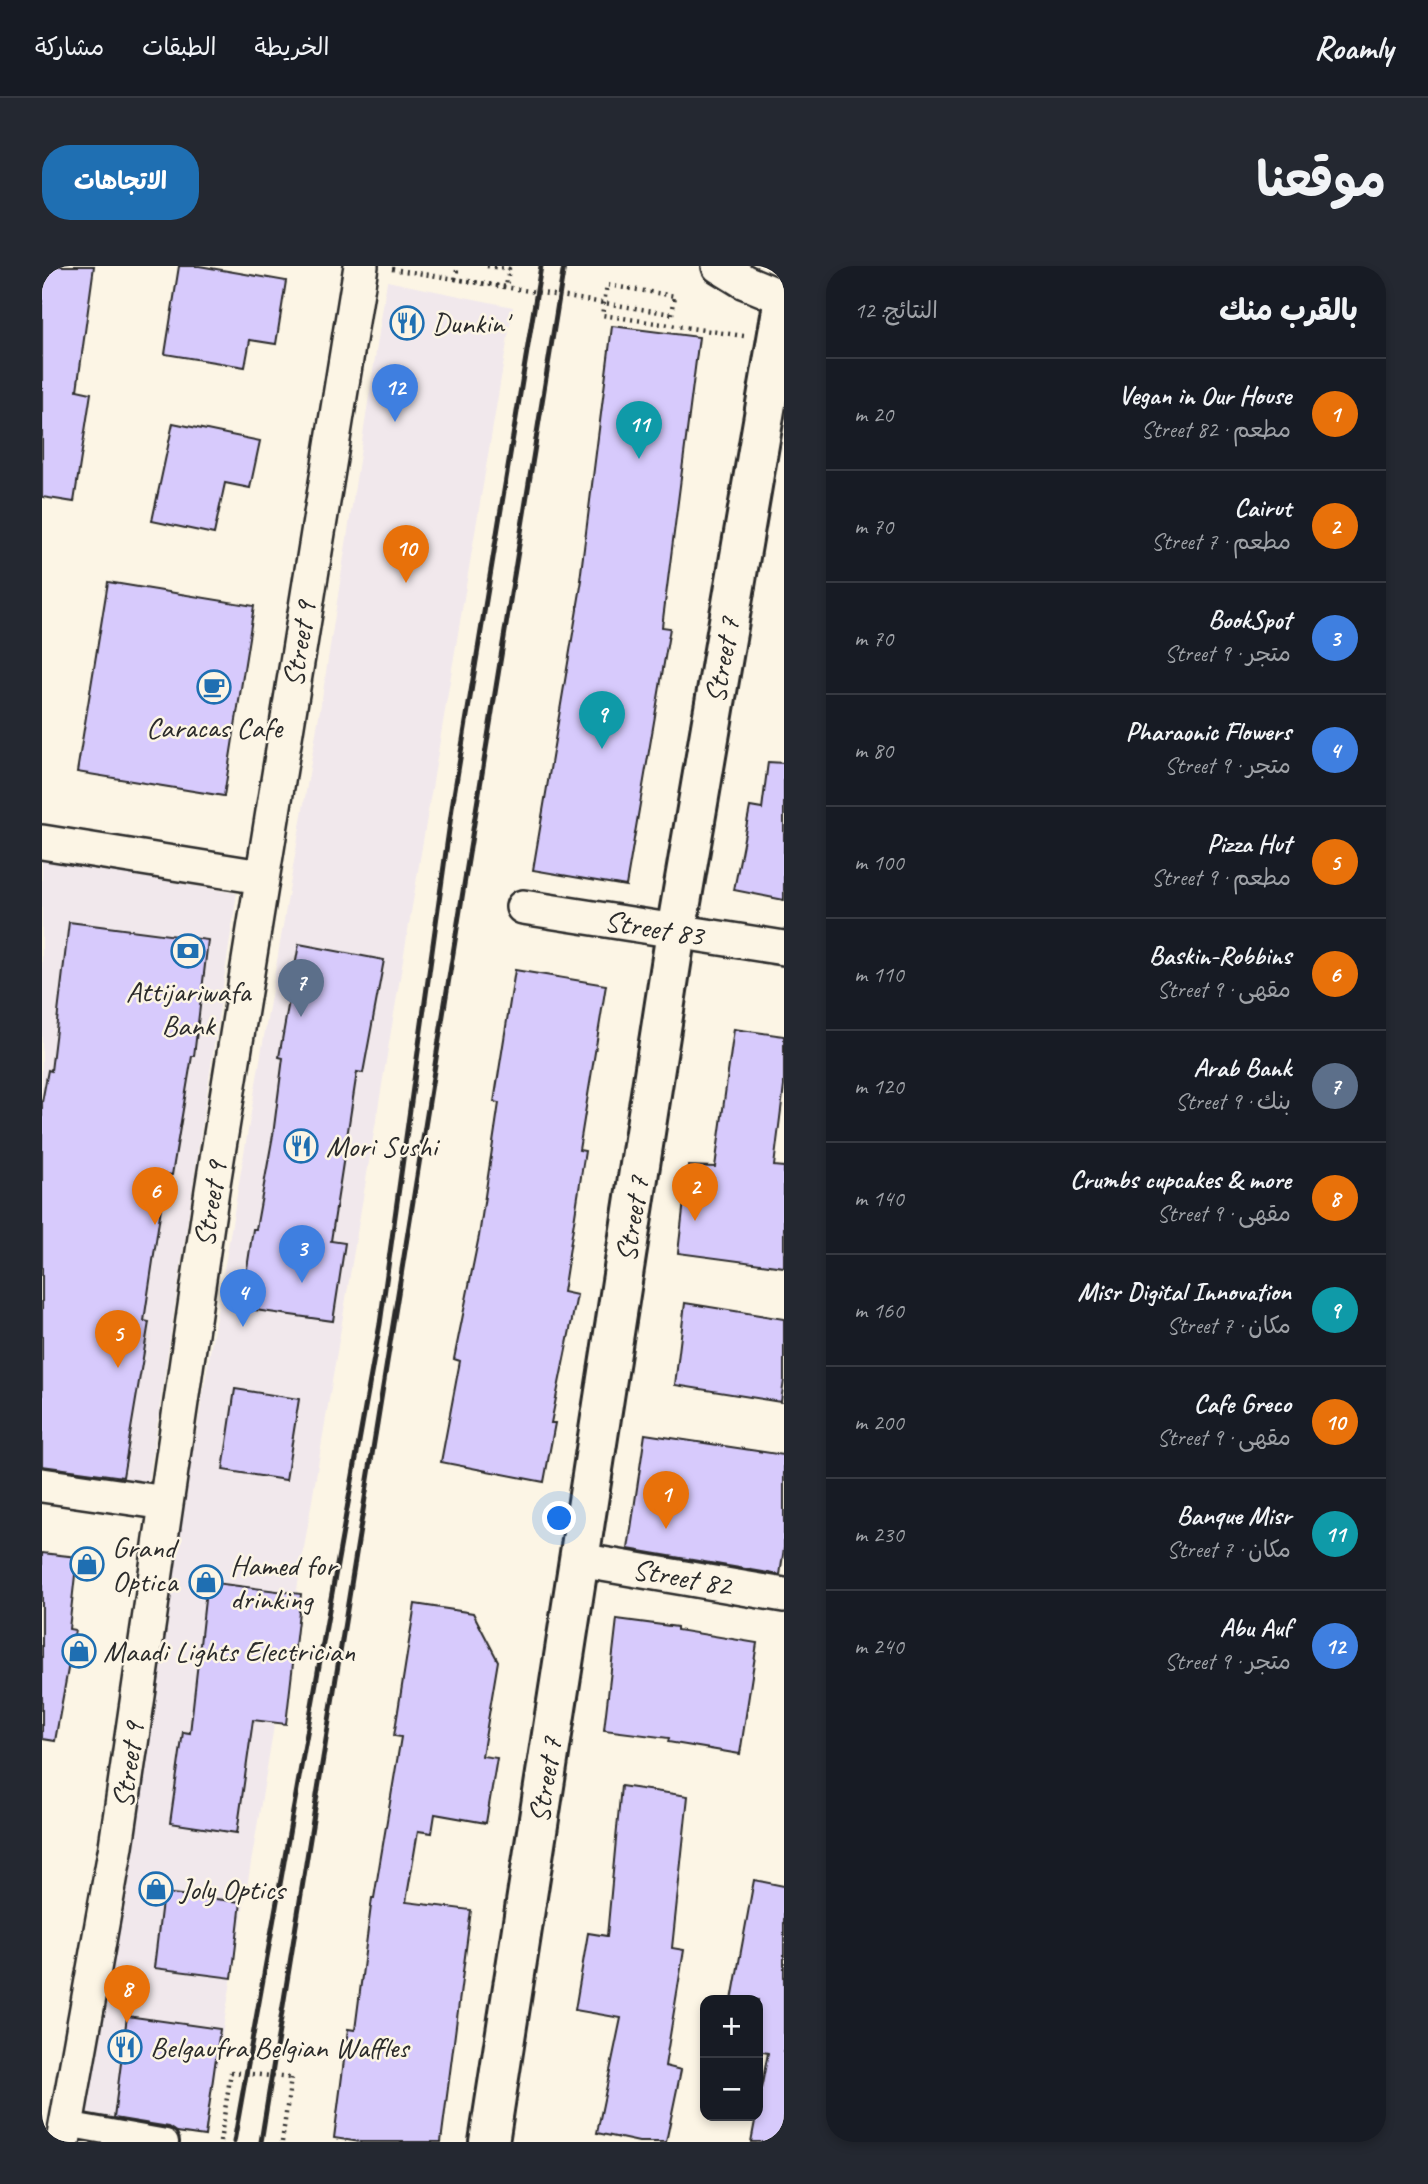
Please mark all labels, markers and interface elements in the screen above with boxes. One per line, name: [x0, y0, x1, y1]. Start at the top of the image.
text: Roamly: [1314, 27, 1393, 69]
text: مشاركة: [35, 32, 104, 62]
text: الطبقات: [142, 32, 217, 62]
text: الخريطة: [255, 32, 329, 62]
button: الاتجاهات: [42, 145, 199, 220]
text: موقعنا: [1256, 149, 1386, 211]
text: بالقرب منك: [1219, 291, 1358, 329]
text: النتائج: 12: [854, 296, 938, 325]
restaurant icon: Dunkin': [388, 304, 426, 342]
place label: Dunkin': [432, 304, 513, 342]
pin: 12: [372, 364, 418, 422]
text: Vegan in Our House: [1119, 379, 1291, 412]
text: 20 m: [854, 400, 893, 429]
text: 1: [1330, 400, 1340, 429]
pin: 11: [616, 401, 662, 459]
text: مطعم · Street 82: [1141, 415, 1291, 444]
text: Cairut: [1234, 491, 1291, 524]
text: 70 m: [854, 512, 893, 541]
text: 2: [1330, 512, 1340, 541]
pin: 10: [383, 525, 429, 583]
text: مطعم · Street 7: [1151, 527, 1291, 556]
street label: Street 9: [273, 596, 325, 689]
text: BookSpot: [1208, 603, 1291, 636]
street label: Street 7: [696, 613, 748, 706]
text: 70 m: [854, 624, 893, 653]
text: 3: [1330, 624, 1340, 653]
text: متجر · Street 9: [1165, 639, 1291, 668]
cafe icon: Caracas Cafe: [195, 668, 233, 706]
pin: 9: [579, 691, 625, 749]
place label: Caracas Cafe: [146, 708, 284, 746]
text: Pharaonic Flowers: [1126, 715, 1291, 748]
text: 80 m: [854, 736, 893, 765]
text: 4: [1330, 736, 1340, 765]
text: متجر · Street 9: [1165, 751, 1291, 780]
text: Pizza Hut: [1207, 827, 1291, 860]
text: 100 m: [854, 848, 904, 877]
text: 5: [1330, 848, 1340, 877]
text: مطعم · Street 9: [1151, 863, 1291, 892]
street label: Street 83: [602, 901, 709, 955]
bank icon: Attijariwafa Bank: [169, 932, 207, 970]
text: Baskin-Robbins: [1149, 939, 1291, 972]
pin: 7: [278, 959, 324, 1017]
text: 110 m: [854, 960, 904, 989]
text: 6: [1330, 960, 1340, 989]
place label: Attijariwafa Bank: [126, 972, 252, 1044]
text: مقهى · Street 9: [1157, 975, 1291, 1004]
text: Arab Bank: [1193, 1051, 1291, 1084]
text: 120 m: [854, 1072, 904, 1101]
text: 7: [1330, 1072, 1340, 1101]
text: بنك · Street 9: [1175, 1087, 1291, 1116]
restaurant icon: Mori Sushi: [282, 1127, 320, 1165]
place label: Mori Sushi: [326, 1127, 440, 1165]
street label: Street 9: [184, 1156, 236, 1249]
pin: 2: [672, 1163, 718, 1221]
text: Crumbs cupcakes & more: [1070, 1163, 1291, 1196]
pin: 6: [132, 1167, 178, 1225]
street label: Street 7: [606, 1172, 658, 1264]
text: 140 m: [854, 1184, 904, 1213]
text: 8: [1330, 1184, 1340, 1213]
text: مقهى · Street 9: [1157, 1199, 1291, 1228]
pin: 3: [279, 1225, 325, 1283]
pin: 4: [220, 1269, 266, 1327]
text: Misr Digital Innovation: [1077, 1275, 1291, 1308]
text: 160 m: [854, 1296, 904, 1325]
text: 9: [1330, 1296, 1340, 1325]
pin: 5: [95, 1310, 141, 1368]
text: مكان · Street 7: [1167, 1311, 1291, 1340]
text: Cafe Greco: [1194, 1387, 1291, 1420]
text: 200 m: [854, 1408, 904, 1437]
text: 10: [1325, 1408, 1345, 1437]
text: مقهى · Street 9: [1157, 1423, 1291, 1452]
pin: 1: [643, 1471, 689, 1529]
text: Banque Misr: [1177, 1499, 1291, 1532]
your location: [542, 1501, 576, 1535]
text: 230 m: [854, 1520, 904, 1549]
text: 11: [1325, 1520, 1345, 1549]
place label: Grand Optica: [112, 1528, 180, 1600]
text: مكان · Street 7: [1167, 1535, 1291, 1564]
shop icon: Grand Optica: [68, 1545, 106, 1583]
place label: Hamed for drinking: [230, 1546, 339, 1618]
street label: Street 82: [630, 1550, 737, 1605]
shop icon: Hamed for drinking: [187, 1563, 225, 1601]
text: Abu Auf: [1220, 1611, 1291, 1644]
shop icon: Maadi Lights Electrician: [60, 1632, 98, 1670]
place label: Maadi Lights Electrician: [103, 1632, 356, 1670]
text: 240 m: [854, 1632, 904, 1661]
text: 12: [1325, 1632, 1345, 1661]
text: متجر · Street 9: [1165, 1647, 1291, 1676]
street label: Street 9: [103, 1717, 153, 1810]
street label: Street 7: [519, 1733, 571, 1825]
shop icon: Joly Optics: [137, 1870, 175, 1908]
place label: Joly Optics: [178, 1870, 287, 1908]
pin: 8: [104, 1965, 150, 2023]
map controls: [700, 1995, 763, 2121]
button: +: [700, 1995, 763, 2058]
restaurant icon: Belgaufra Belgian Waffles: [106, 2028, 144, 2066]
place label: Belgaufra Belgian Waffles: [150, 2028, 411, 2066]
button: −: [700, 2058, 763, 2121]

